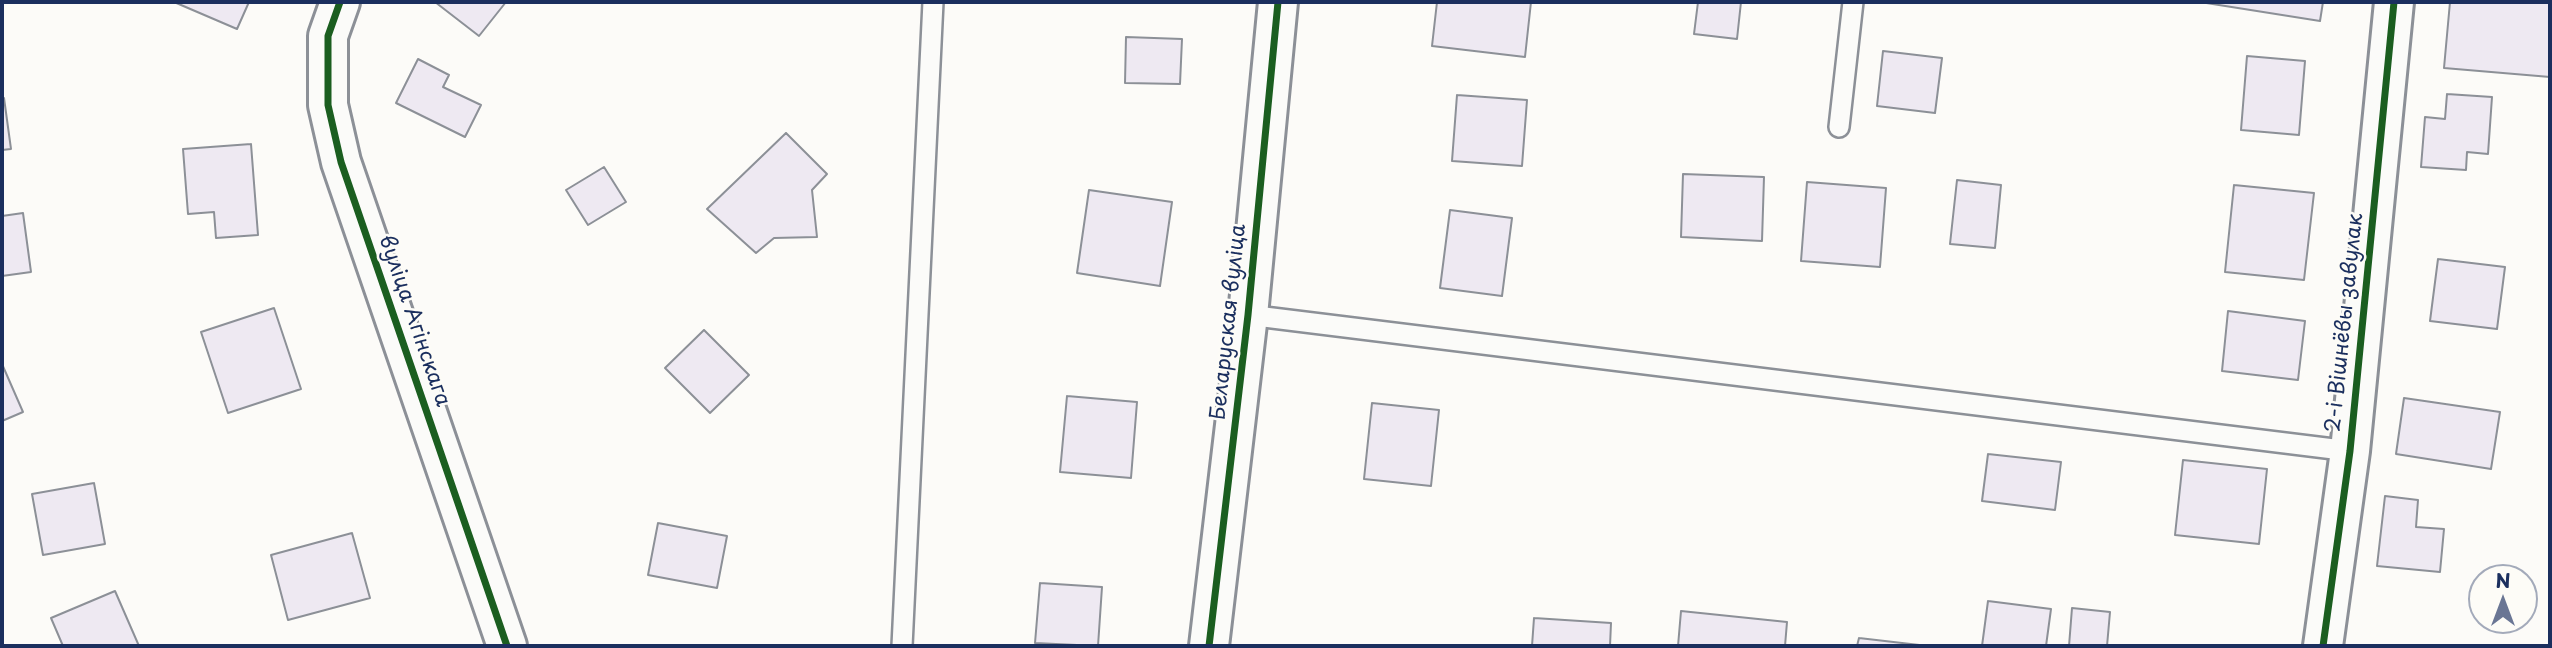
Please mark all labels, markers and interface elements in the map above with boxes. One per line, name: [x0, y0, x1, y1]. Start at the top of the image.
street label: 2-і Вішнёвы завулак: [2321, 212, 2369, 434]
street label: Беларуская вуліца: [1206, 223, 1252, 421]
street label: вуліца Агінскага: [373, 232, 455, 410]
north arrow: [2468, 564, 2538, 634]
text: N: [2495, 566, 2511, 594]

